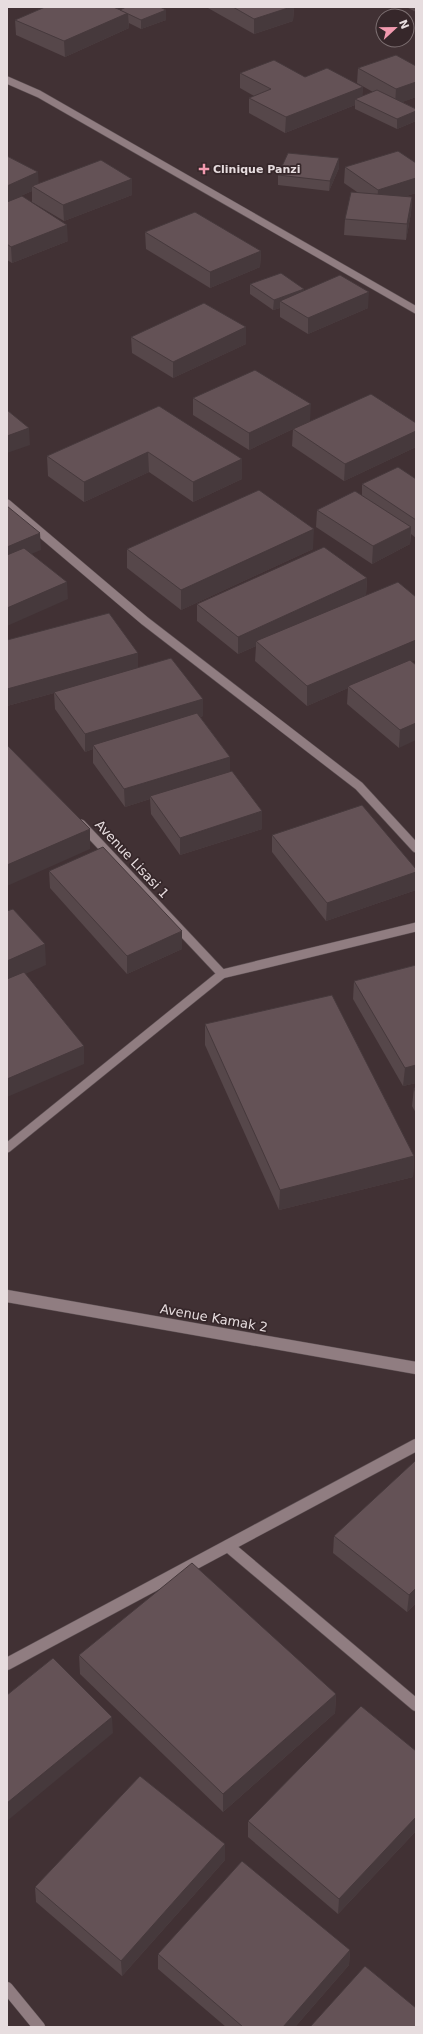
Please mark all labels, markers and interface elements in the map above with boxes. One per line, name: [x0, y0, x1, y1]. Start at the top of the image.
north arrow: [375, 8, 415, 48]
text: N: [396, 18, 412, 31]
marker: Clinique Panzi: [198, 163, 210, 175]
place label: Clinique Panzi: [213, 163, 300, 176]
street label: Avenue Lisasi 1: [92, 817, 172, 901]
street label: Avenue Kamak 2: [159, 1301, 269, 1335]

